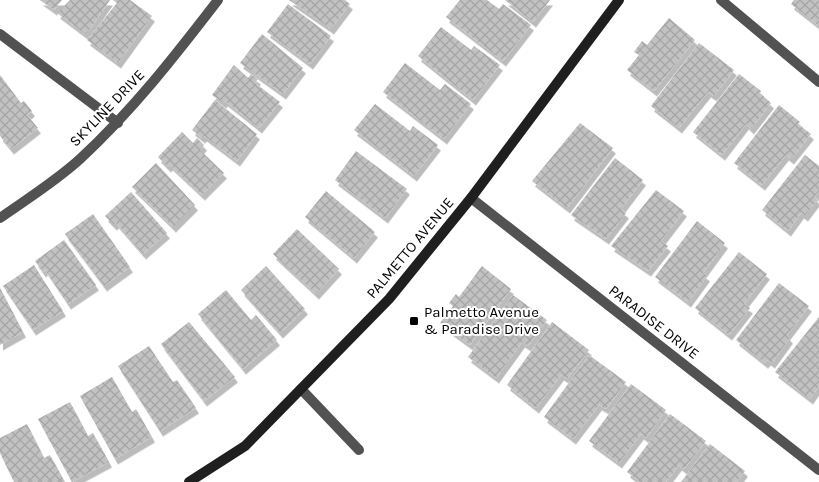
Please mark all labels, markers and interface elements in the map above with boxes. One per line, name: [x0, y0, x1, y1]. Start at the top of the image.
street label: SKYLINE DRIVE: [66, 66, 148, 150]
street label: PALMETTO AVENUE: [363, 194, 457, 302]
street label: PARADISE DRIVE: [605, 281, 703, 363]
place label: Palmetto Avenue & Paradise Drive: [424, 303, 539, 338]
marker: Palmetto Avenue & Paradise Drive: [408, 315, 420, 327]

